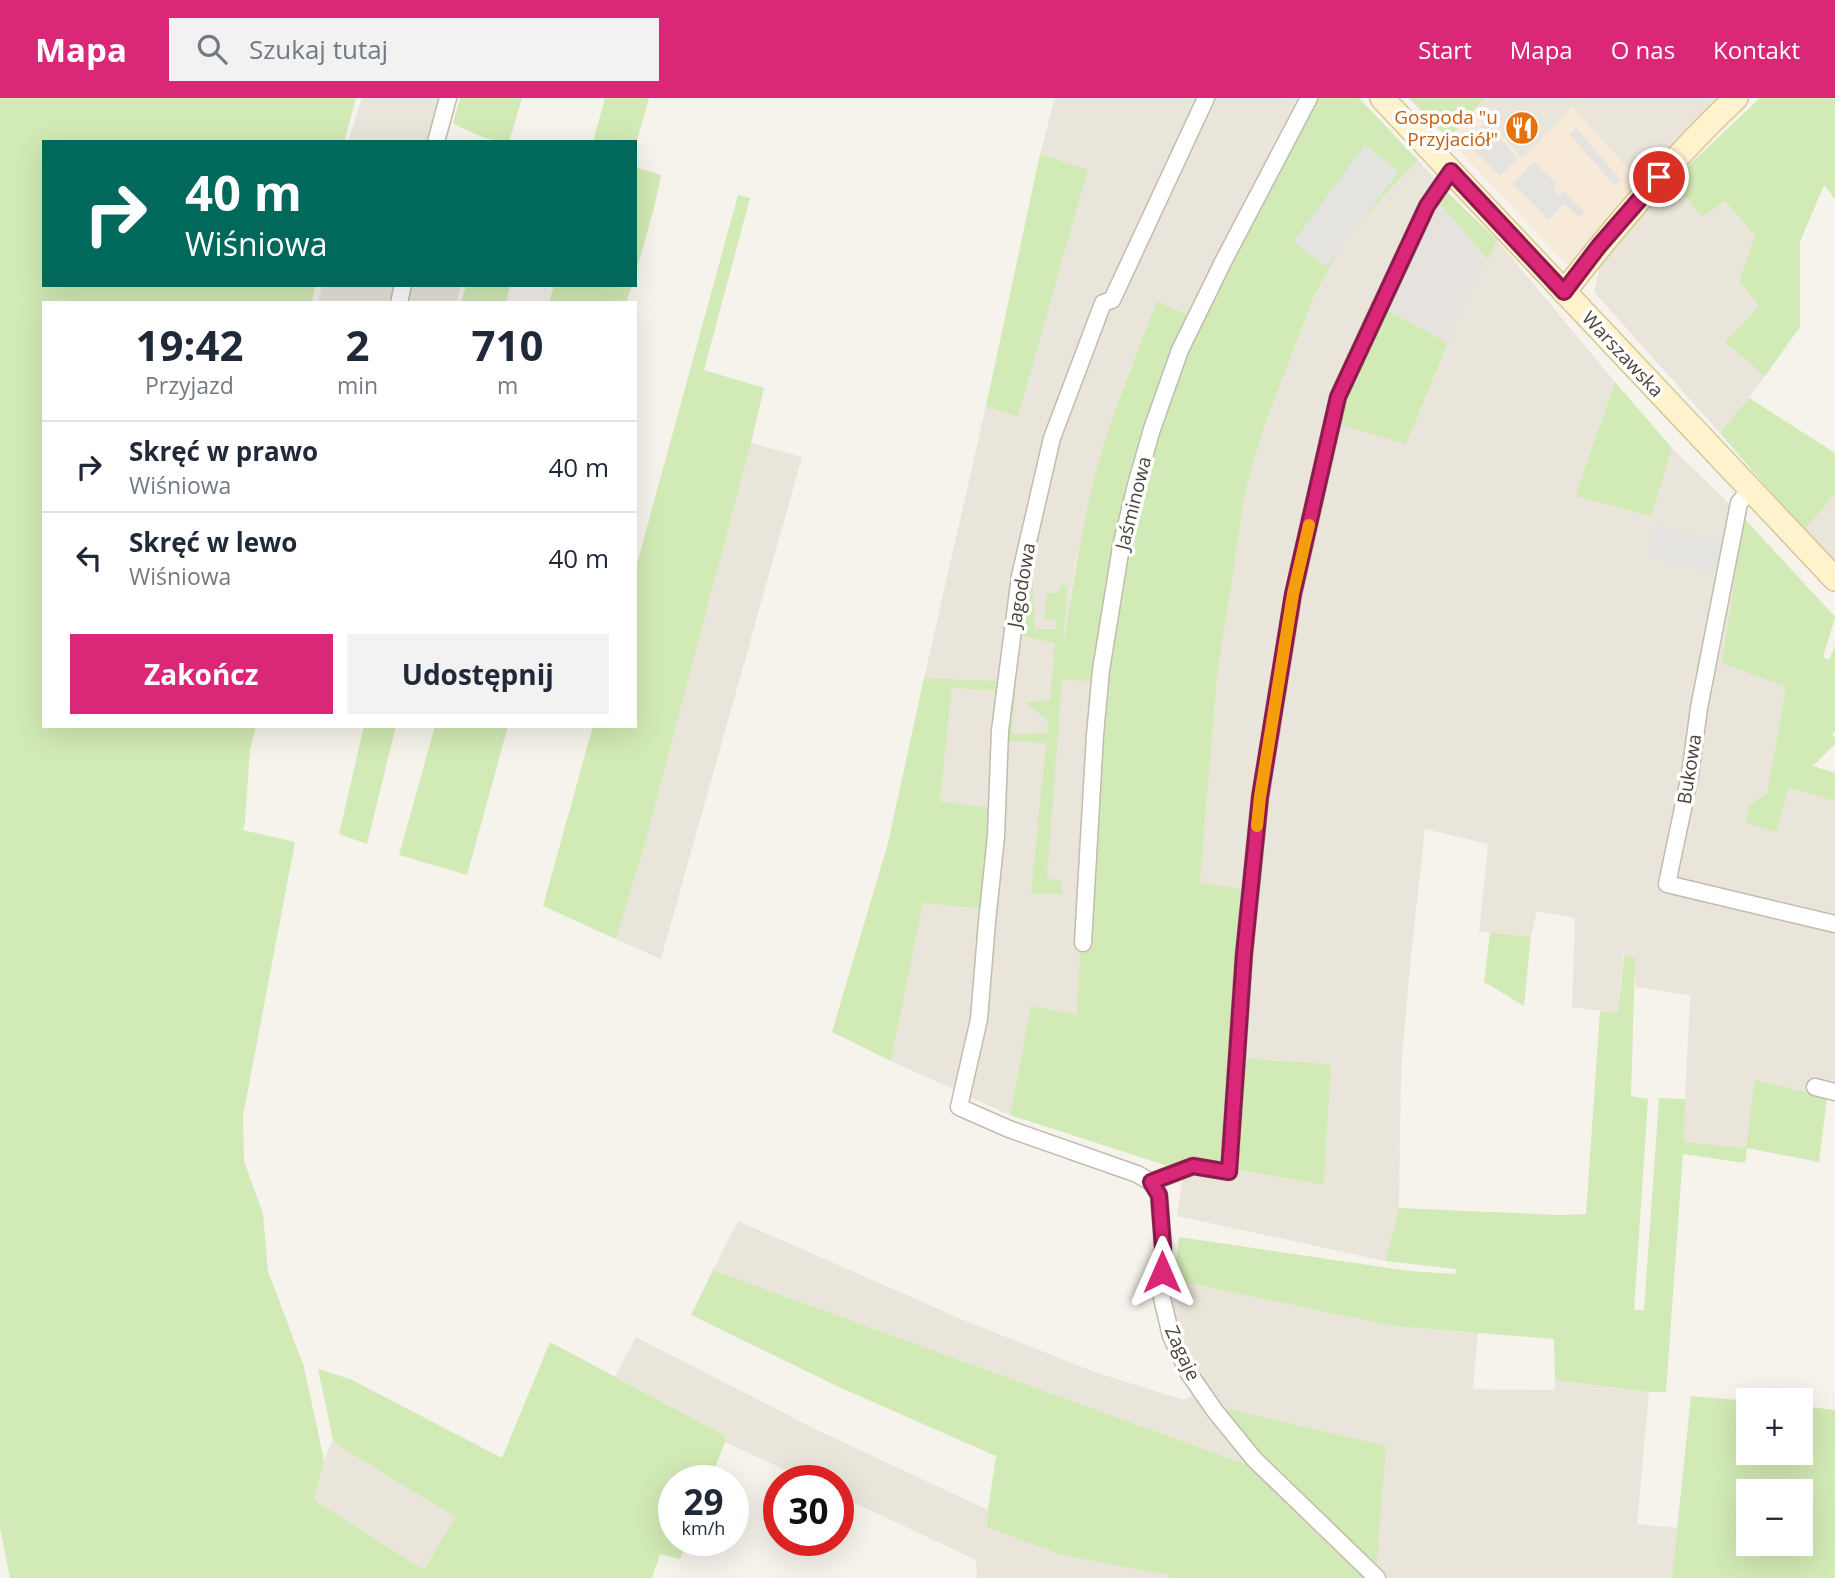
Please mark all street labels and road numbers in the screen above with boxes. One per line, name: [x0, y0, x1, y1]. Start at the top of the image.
street label: Warszawska: [1576, 305, 1670, 403]
street label: Jaśminowa: [1108, 454, 1157, 554]
street label: Jagodowa: [1000, 541, 1041, 631]
street label: Bukowa: [1671, 732, 1707, 806]
street label: Zagaje: [1159, 1321, 1207, 1385]

